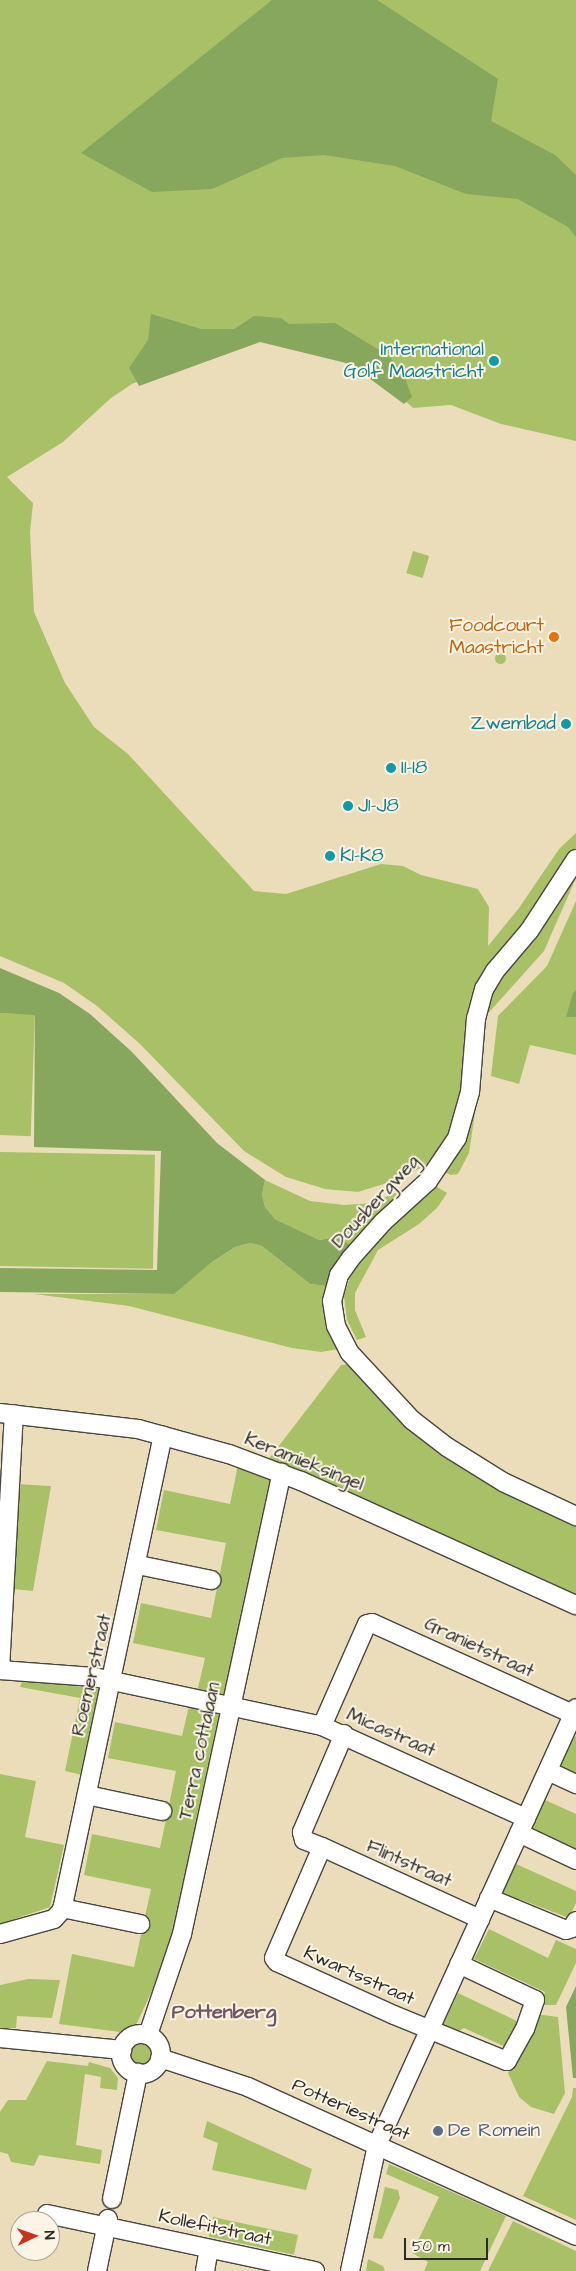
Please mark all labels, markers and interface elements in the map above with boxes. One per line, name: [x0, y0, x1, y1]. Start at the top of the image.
place label: International Golf Maastricht: [344, 339, 484, 383]
marker: International Golf Maastricht: [488, 355, 500, 367]
place label: Foodcourt Maastricht: [449, 615, 544, 659]
marker: Foodcourt Maastricht: [548, 631, 560, 643]
place label: Zwembad: [471, 713, 556, 735]
marker: Zwembad: [560, 718, 572, 730]
place label: I1-I8: [401, 757, 427, 779]
marker: I1-I8: [385, 762, 397, 774]
place label: J1-J8: [358, 795, 399, 817]
marker: J1-J8: [342, 800, 354, 812]
place label: K1-K8: [340, 845, 384, 867]
marker: K1-K8: [324, 850, 336, 862]
street label: Dousbergweg: [327, 1151, 425, 1253]
street label: Keramieksingel: [241, 1428, 367, 1496]
street label: Roemerstraat: [67, 1612, 117, 1738]
street label: Granietstraat: [421, 1613, 537, 1683]
street label: Terra cottalaan: [174, 1680, 226, 1822]
street label: Micastraat: [343, 1703, 439, 1763]
street label: Flintstraat: [363, 1835, 455, 1893]
street label: Kwartsstraat: [300, 1941, 418, 2011]
district label: Pottenberg: [172, 2000, 276, 2024]
street label: Potteriestraat: [288, 2074, 414, 2146]
place label: De Romein: [448, 2120, 540, 2142]
marker: De Romein: [432, 2125, 444, 2137]
street label: Kollefitstraat: [156, 2205, 274, 2251]
north arrow: [10, 2211, 60, 2261]
scale bar: [406, 2228, 490, 2260]
text: N: [39, 2230, 59, 2240]
text: 50 m: [412, 2236, 450, 2257]

